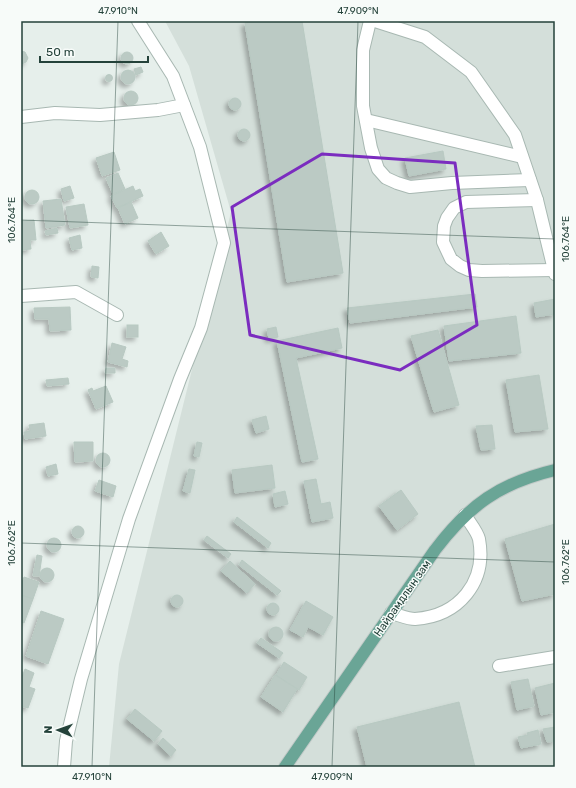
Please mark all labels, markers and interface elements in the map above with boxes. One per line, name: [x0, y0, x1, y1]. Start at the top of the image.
text: 47.910°N: [98, 5, 138, 17]
text: 47.909°N: [337, 5, 379, 17]
scale bar: [40, 38, 148, 64]
text: 50 m: [46, 45, 74, 59]
text: 106.764°E: [6, 197, 18, 243]
text: 106.764°E: [560, 216, 572, 262]
text: 106.762°E: [6, 520, 18, 566]
text: 106.762°E: [560, 539, 572, 585]
street label: Найрамдлын зам: [371, 558, 434, 639]
north arrow: [38, 710, 78, 750]
text: N: [42, 725, 55, 734]
text: 47.910°N: [72, 771, 112, 783]
text: 47.909°N: [311, 771, 353, 783]

